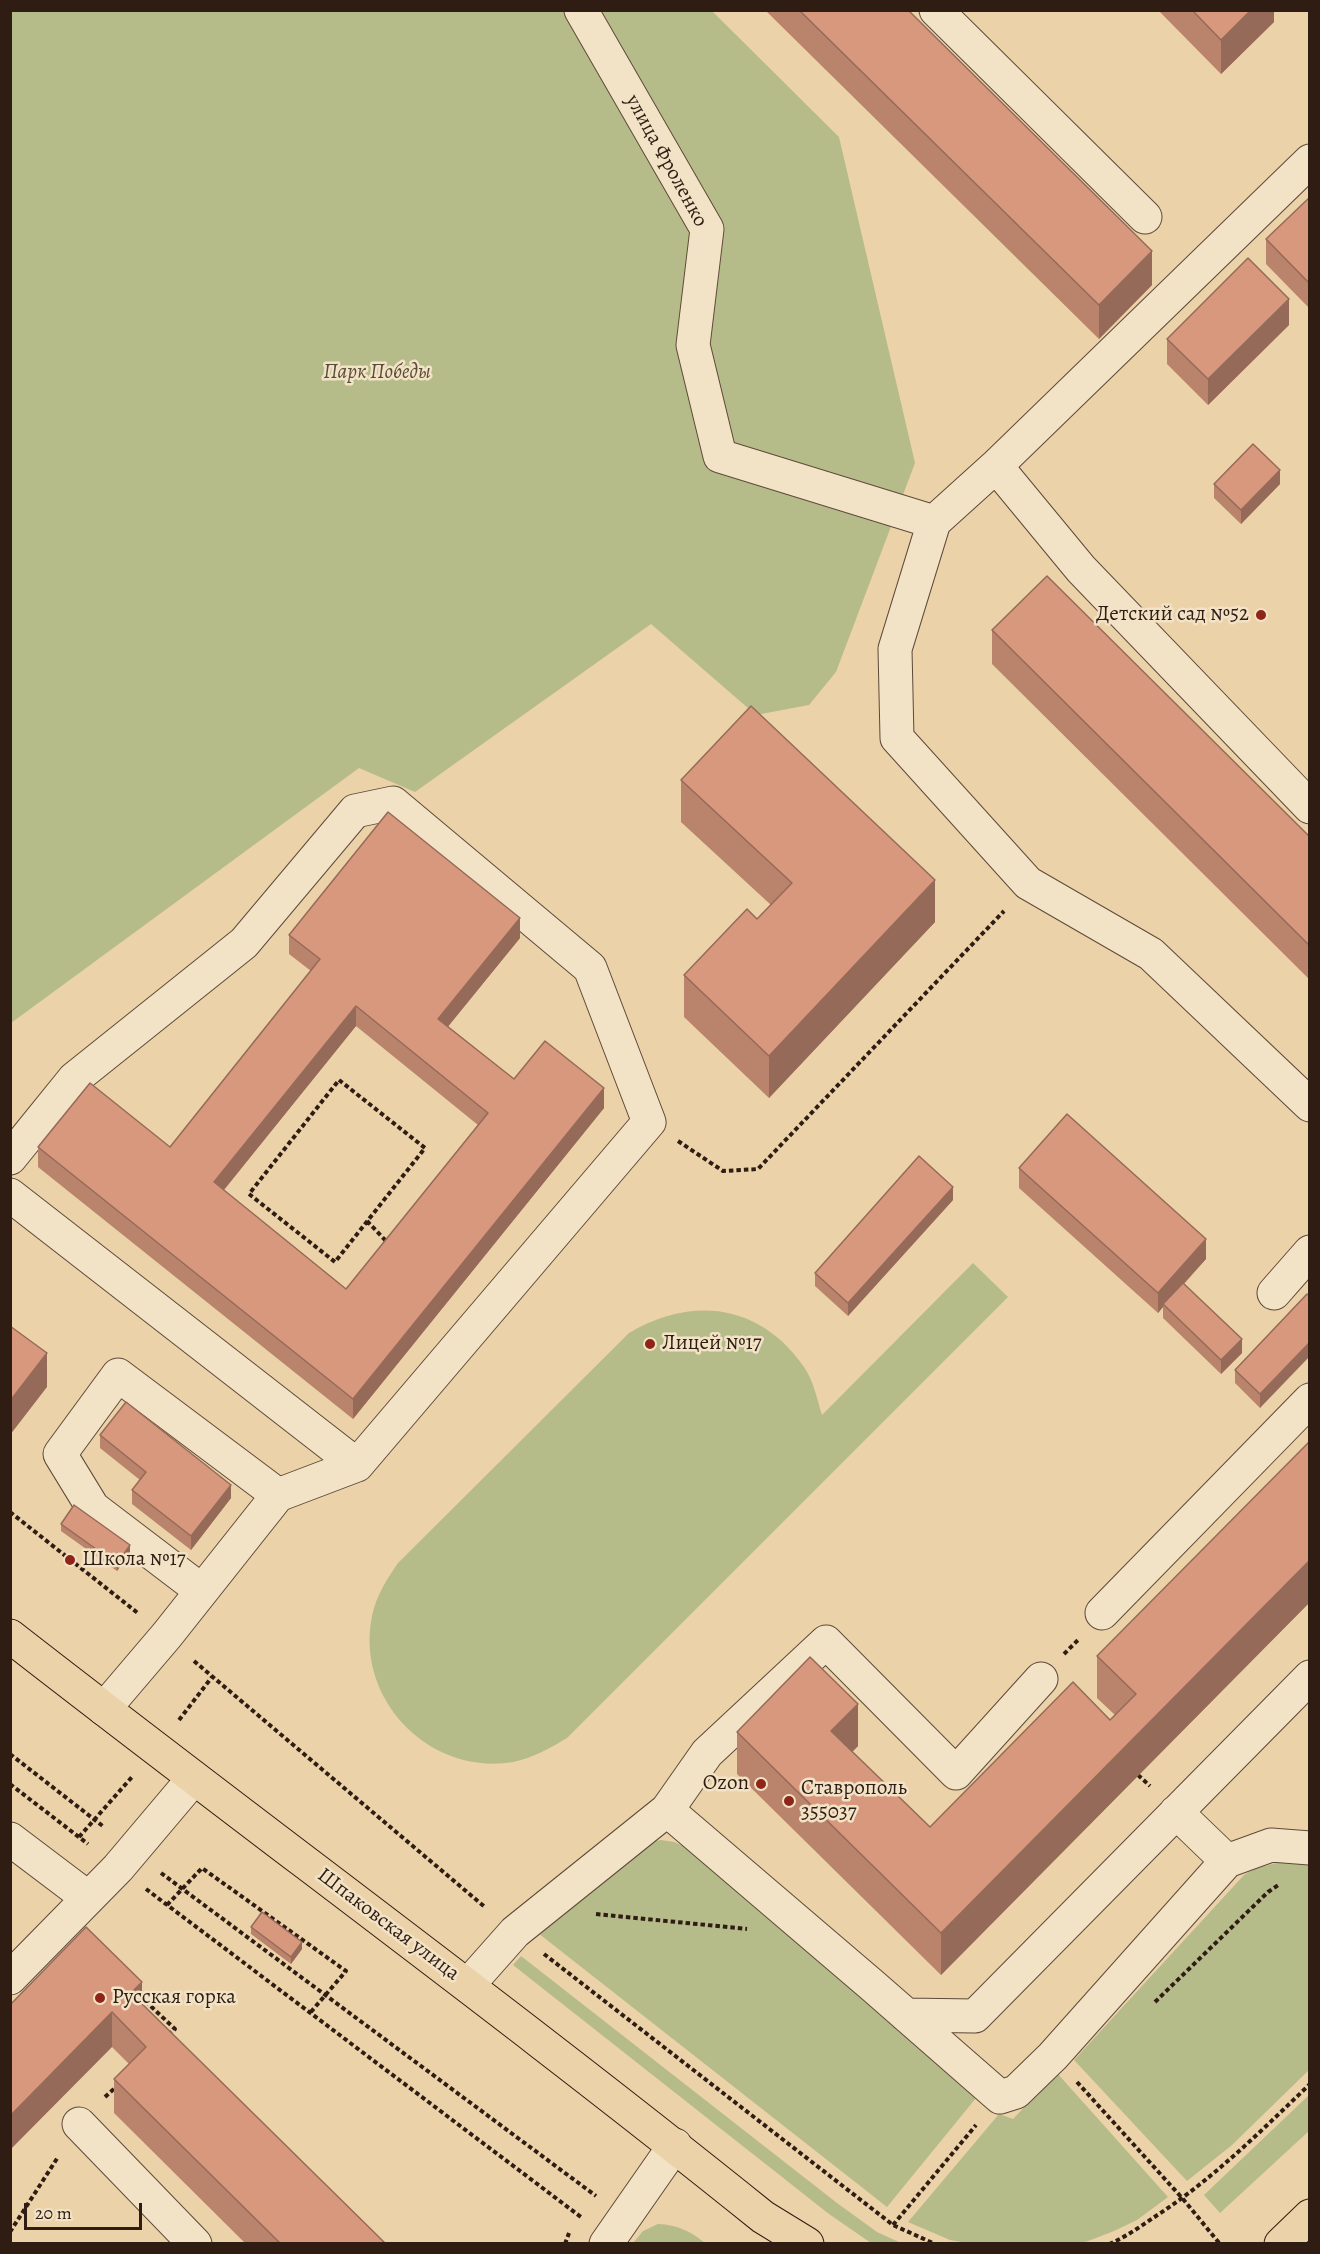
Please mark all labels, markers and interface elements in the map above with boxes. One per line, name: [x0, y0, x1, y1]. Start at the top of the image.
street label: улица Фроленко: [619, 90, 713, 232]
park label: Парк Победы: [323, 360, 431, 386]
place label: Детский сад №52: [1096, 602, 1249, 628]
marker: Детский сад №52: [1254, 608, 1268, 622]
place label: Лицей №17: [662, 1331, 761, 1357]
marker: Лицей №17: [643, 1337, 657, 1351]
place label: Школа №17: [82, 1547, 186, 1573]
marker: Школа №17: [63, 1553, 77, 1567]
place label: Ozon: [703, 1771, 749, 1797]
place label: Ставрополь 355037: [801, 1776, 907, 1826]
marker: Ozon: [754, 1777, 768, 1791]
marker: Ставрополь 355037: [782, 1794, 796, 1808]
street label: Шпаковская улица: [312, 1863, 464, 1987]
place label: Русская горка: [112, 1985, 236, 2011]
marker: Русская горка: [93, 1991, 107, 2005]
scale bar: [27, 2191, 146, 2229]
text: 20 m: [35, 2201, 72, 2225]

